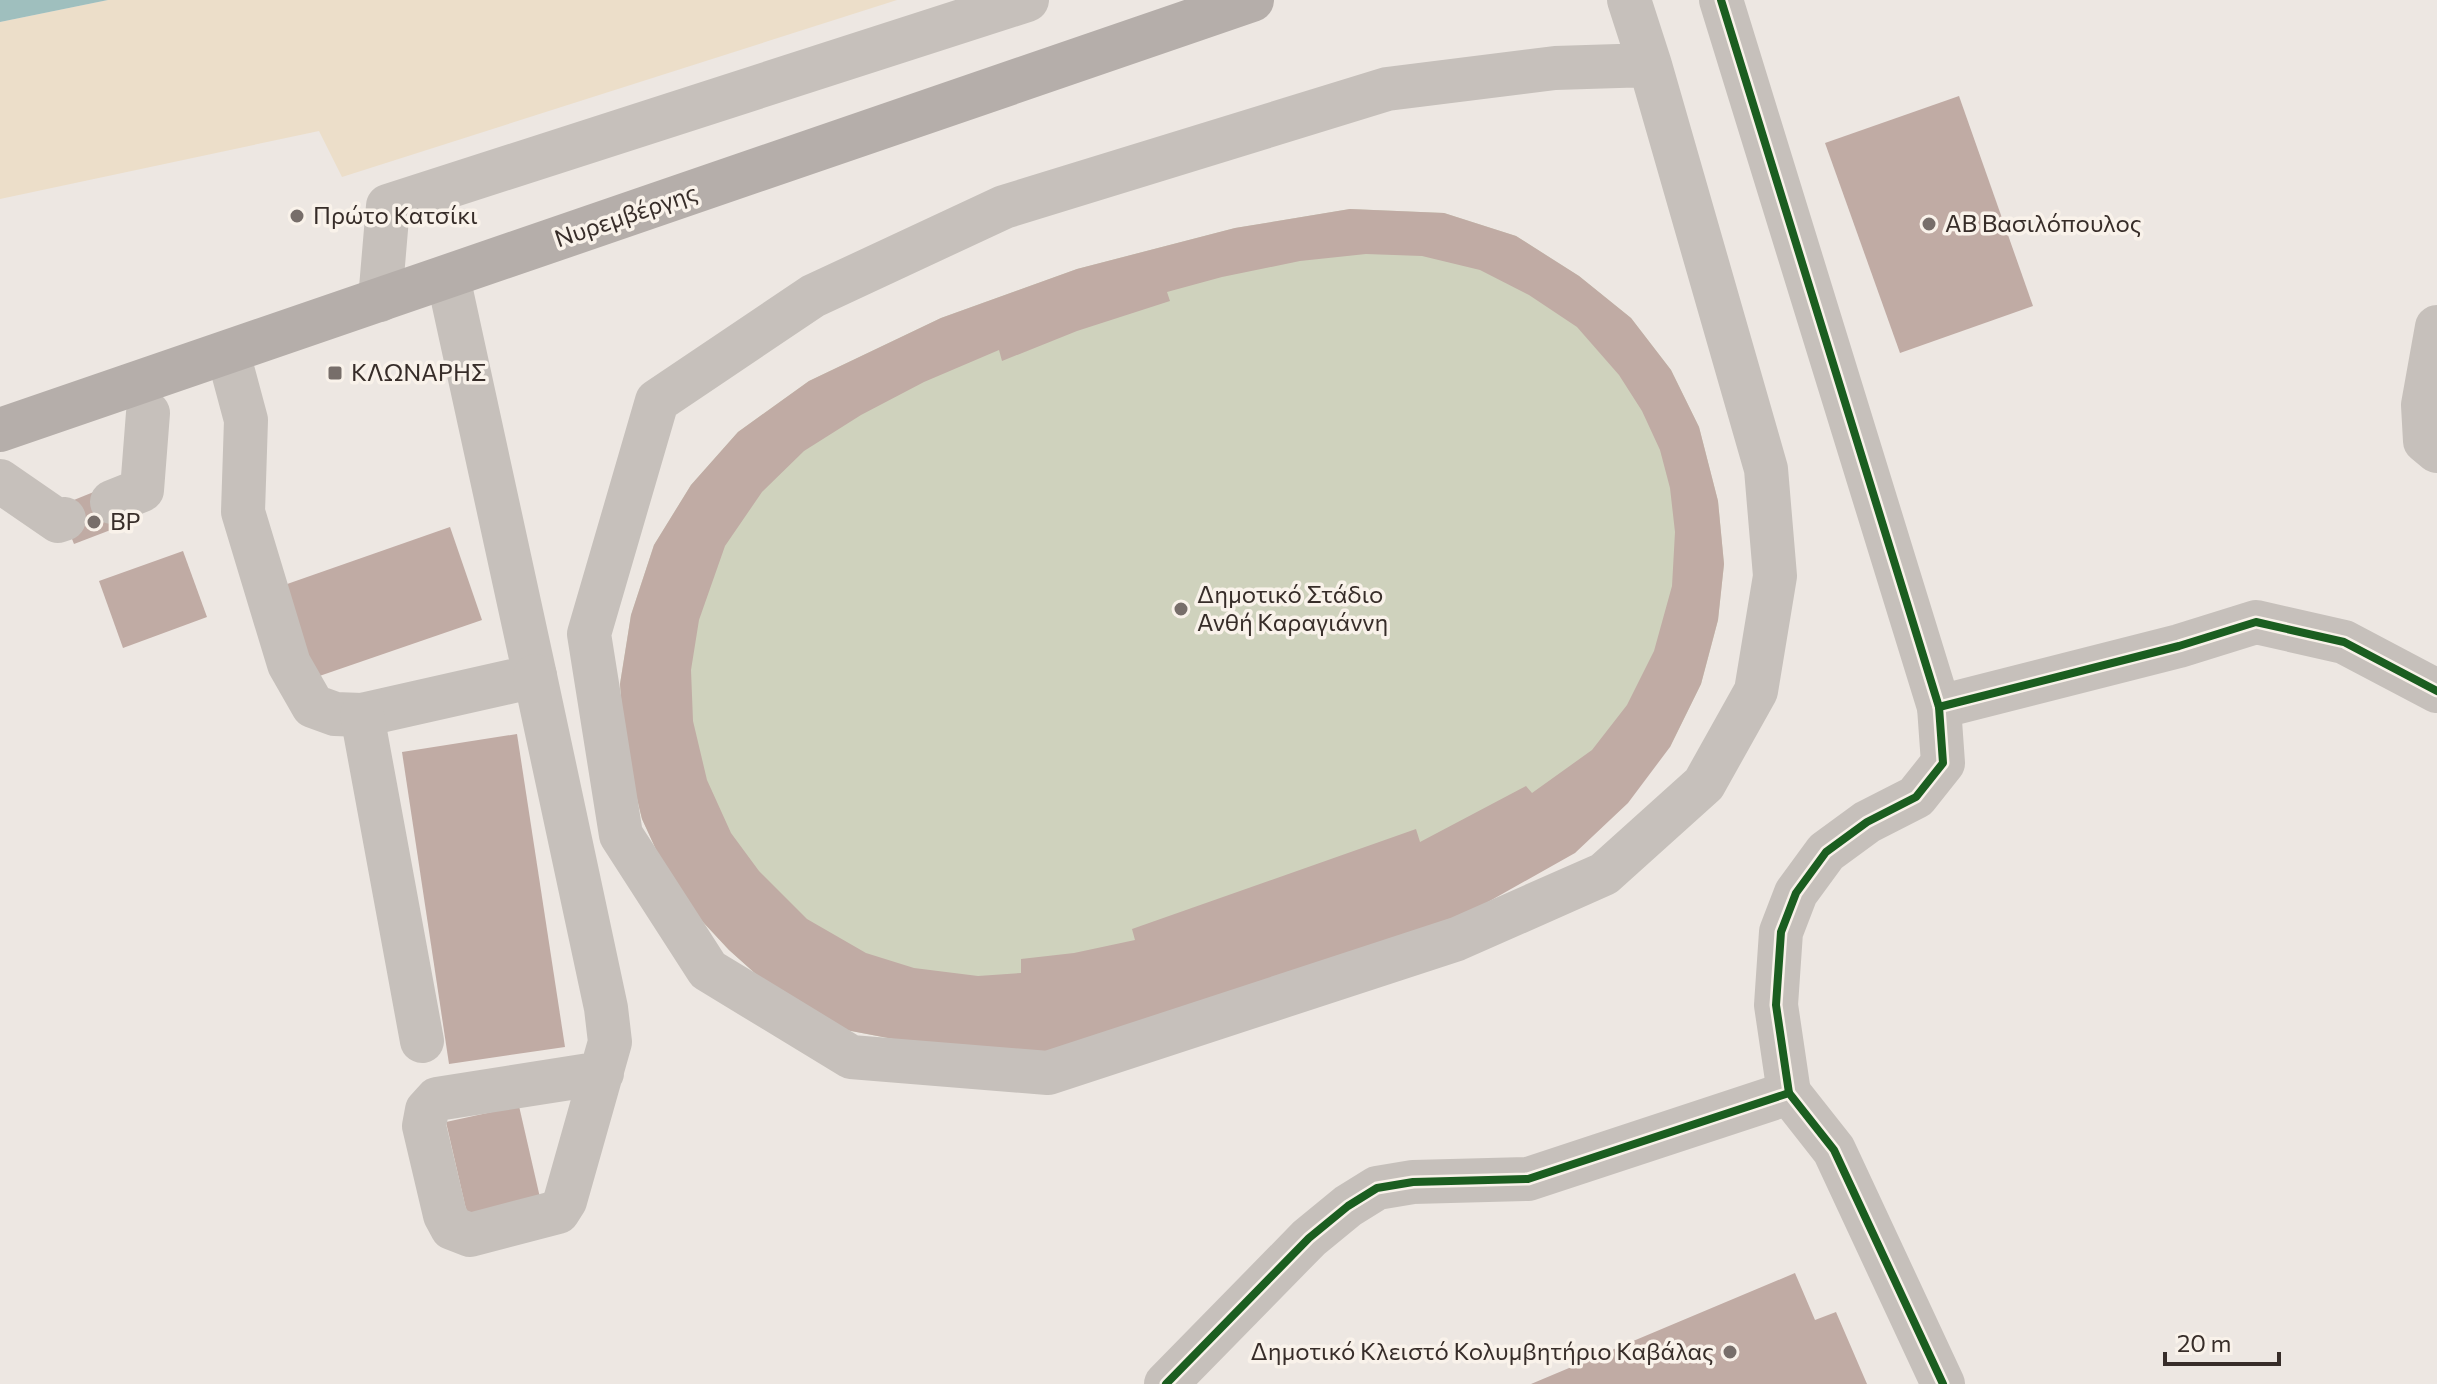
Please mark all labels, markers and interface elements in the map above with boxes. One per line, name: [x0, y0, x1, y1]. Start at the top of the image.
street label: Νυρεμβέργης: [550, 177, 701, 253]
place label: Πρώτο Κατσίκι: [313, 200, 478, 229]
marker: Πρώτο Κατσίκι: [288, 207, 306, 225]
place label: ΑΒ Βασιλόπουλος: [1945, 208, 2142, 237]
marker: ΑΒ Βασιλόπουλος: [1920, 215, 1938, 233]
place label: ΚΛΩΝΑΡΗΣ: [351, 357, 486, 386]
marker: ΚΛΩΝΑΡΗΣ: [326, 364, 344, 382]
place label: BP: [110, 506, 141, 535]
marker: BP: [85, 513, 103, 531]
place label: Δημοτικό Στάδιο Ανθή Καραγιάννη: [1197, 579, 1388, 636]
marker: Δημοτικό Στάδιο Ανθή Καραγιάννη: [1172, 600, 1190, 618]
scale bar: [2165, 1316, 2279, 1366]
text: 20 m: [2177, 1328, 2231, 1357]
place label: Δημοτικό Κλειστό Κολυμβητήριο Καβάλας: [1251, 1336, 1714, 1365]
marker: Δημοτικό Κλειστό Κολυμβητήριο Καβάλας: [1721, 1343, 1739, 1361]

